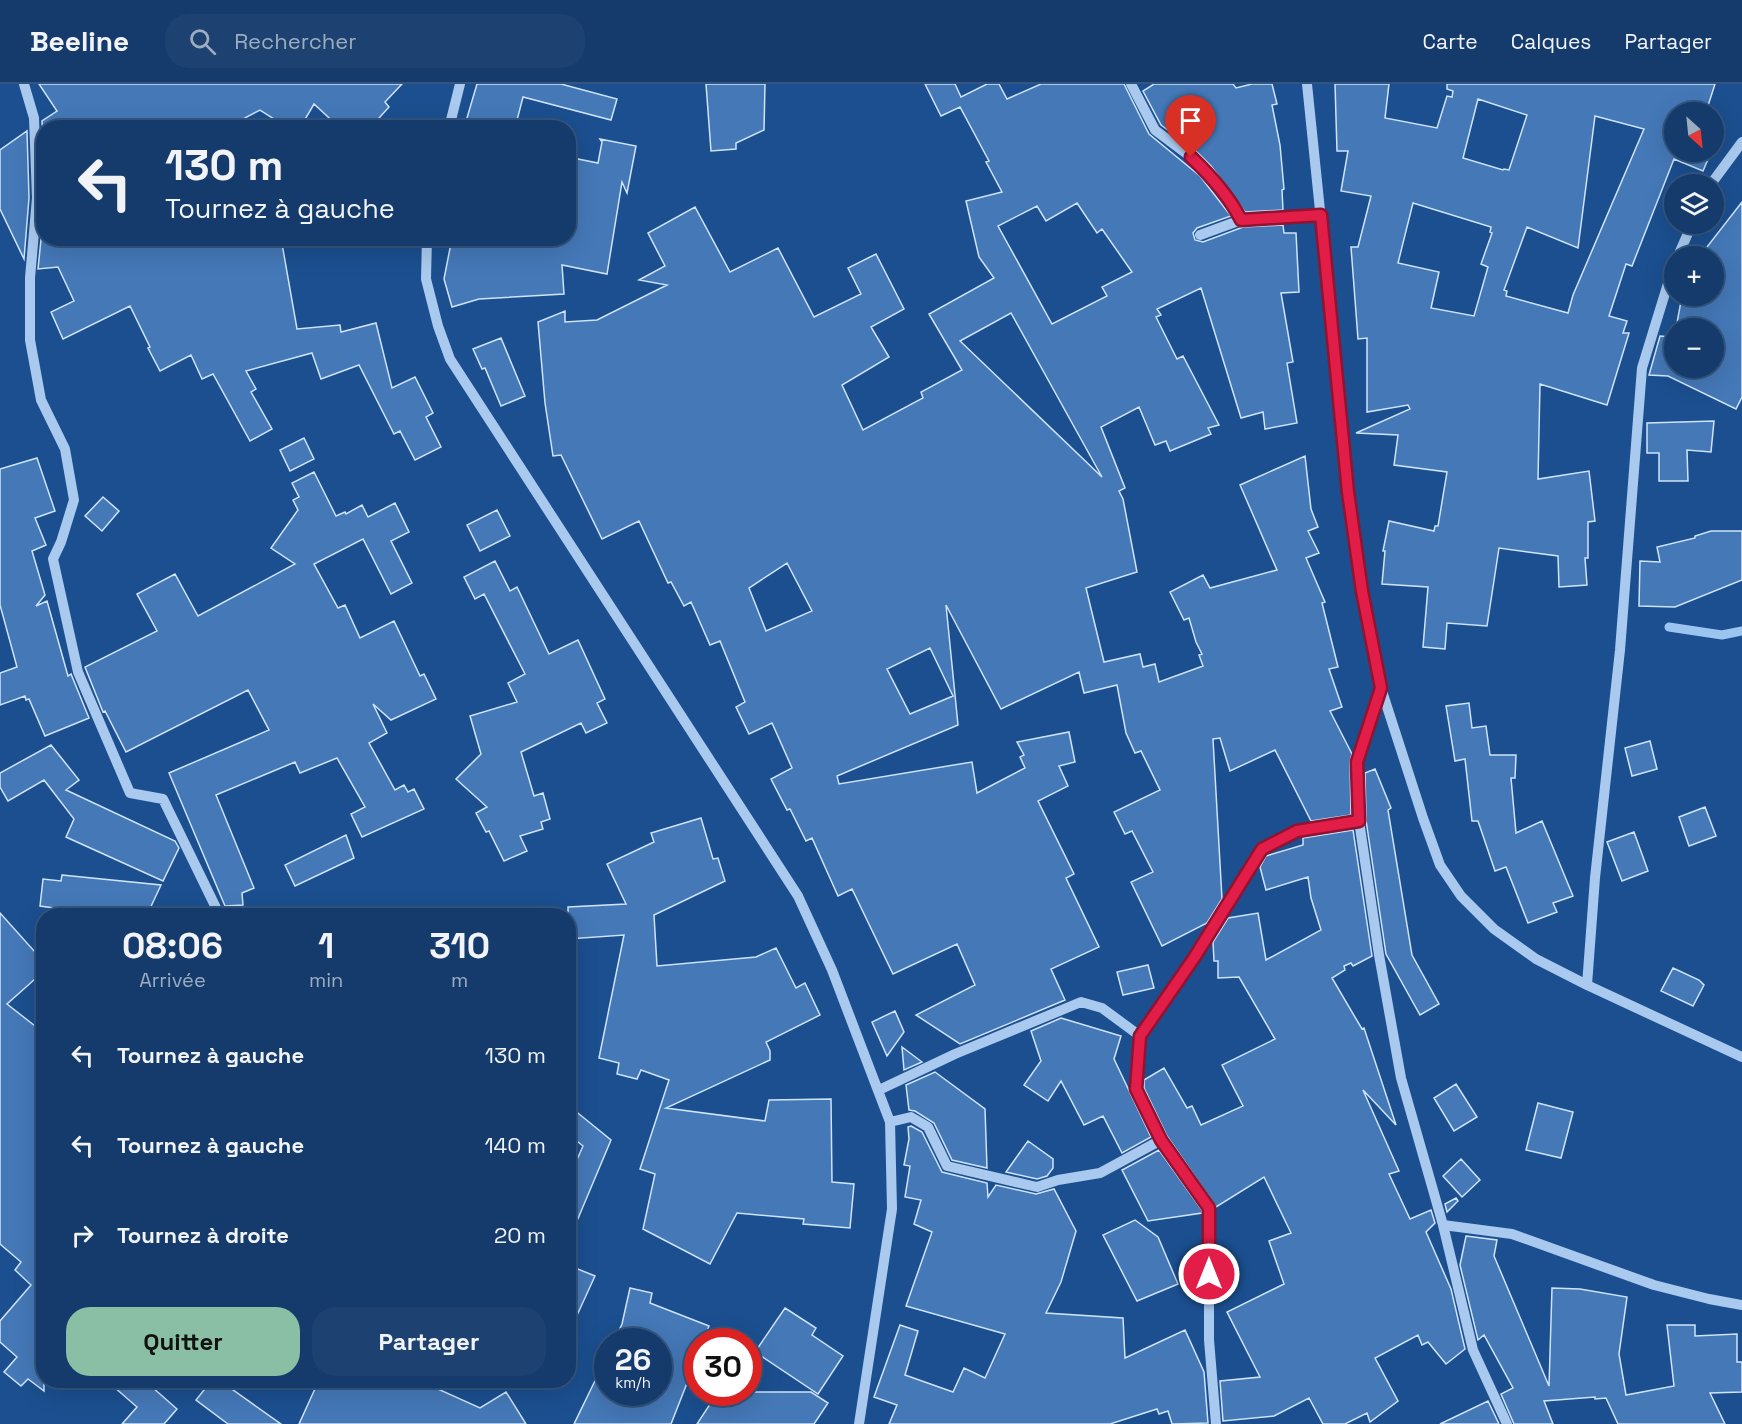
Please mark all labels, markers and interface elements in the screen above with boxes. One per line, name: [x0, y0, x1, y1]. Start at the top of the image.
search box: [165, 14, 585, 68]
text: Beeline: [30, 23, 129, 59]
icon: search: [186, 25, 219, 58]
text: Rechercher: [234, 27, 357, 55]
text: Carte: [1423, 28, 1478, 55]
text: Calques: [1511, 28, 1591, 55]
text: Partager: [1624, 28, 1712, 55]
pin: [1165, 95, 1216, 157]
north arrow: [1664, 102, 1724, 162]
map controls: [1664, 102, 1724, 378]
icon: arrive: [1174, 104, 1207, 137]
text: 130 m: [165, 139, 283, 192]
icon: left: [66, 144, 144, 222]
button: layers: [1664, 174, 1724, 234]
text: Tournez à gauche: [165, 191, 395, 226]
button: +: [1664, 246, 1724, 306]
button: −: [1664, 318, 1724, 378]
text: 08:06: [122, 923, 223, 969]
text: 1: [318, 923, 334, 969]
text: 310: [429, 923, 490, 969]
text: Arrivée: [139, 967, 206, 993]
text: min: [309, 967, 343, 993]
text: m: [451, 967, 468, 993]
icon: left: [66, 1039, 99, 1072]
text: Tournez à gauche: [117, 1041, 304, 1069]
text: 130 m: [485, 1041, 546, 1069]
icon: left: [66, 1129, 99, 1162]
text: Tournez à gauche: [117, 1131, 304, 1159]
text: 140 m: [484, 1131, 546, 1159]
icon: right: [66, 1219, 99, 1252]
text: Tournez à droite: [117, 1221, 289, 1249]
text: 20 m: [494, 1221, 546, 1249]
position arrow: [1177, 1242, 1241, 1306]
button: Quitter: [66, 1307, 300, 1376]
button: Partager: [312, 1307, 546, 1376]
speed limit sign: 30: [684, 1328, 762, 1406]
text: 26: [615, 1340, 651, 1379]
text: km/h: [615, 1373, 651, 1392]

